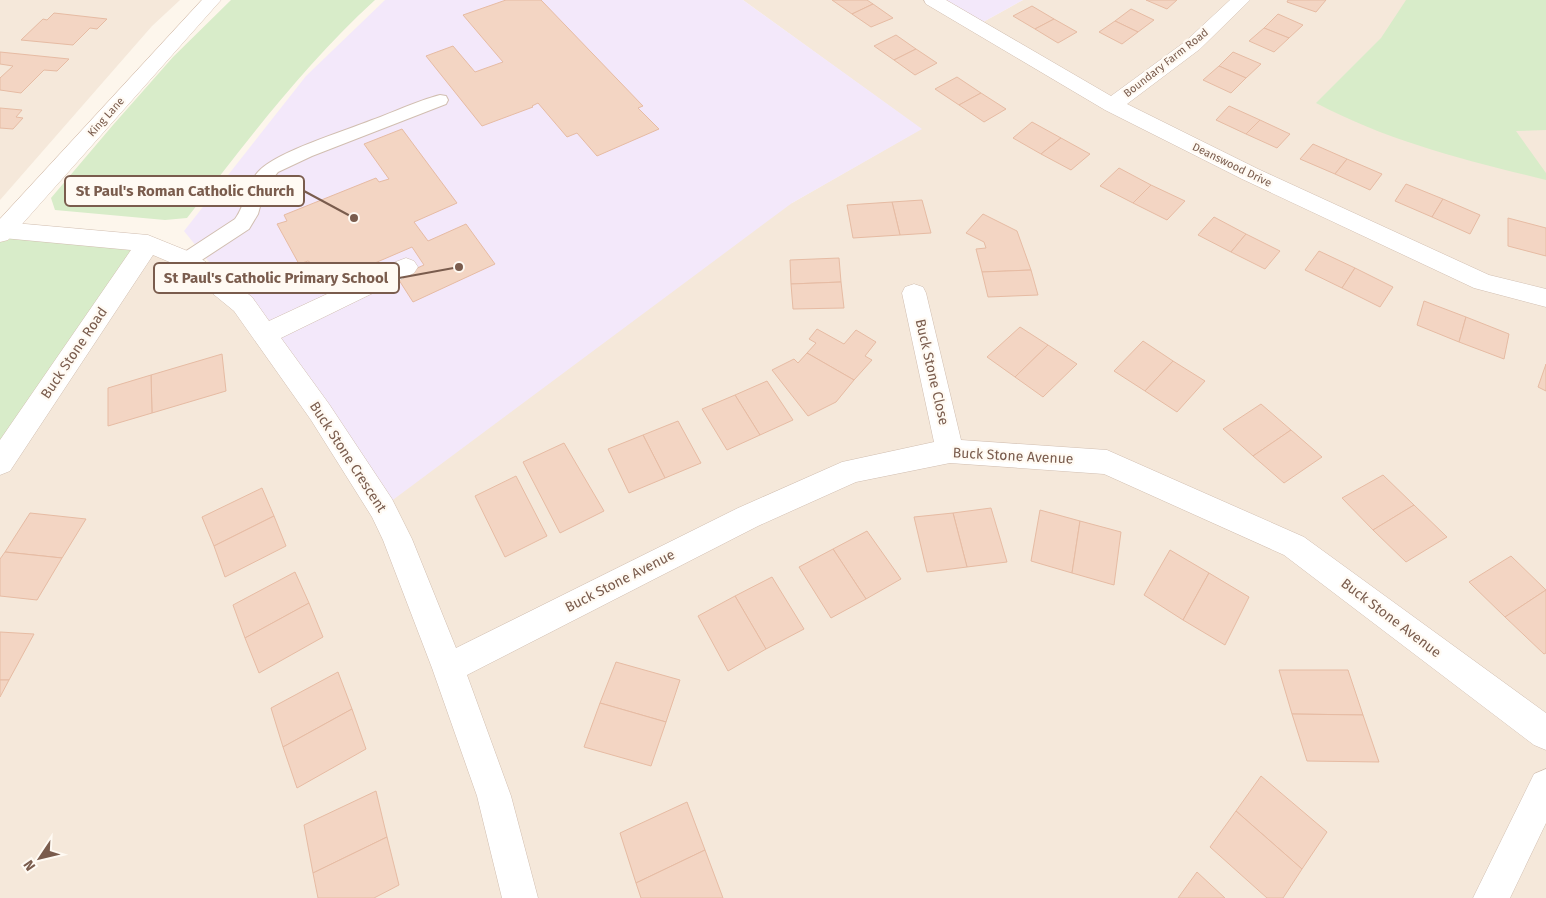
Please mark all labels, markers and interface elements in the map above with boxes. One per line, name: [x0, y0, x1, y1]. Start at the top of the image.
street label: Boundary Farm Road: [1121, 26, 1211, 100]
street label: King Lane: [85, 95, 127, 139]
street label: Deanswood Drive: [1190, 140, 1274, 190]
callout: St Paul's Roman Catholic Church: [65, 176, 304, 206]
text: St Paul's Roman Catholic Church: [76, 182, 294, 200]
callout: St Paul's Catholic Primary School: [154, 263, 399, 293]
text: St Paul's Catholic Primary School: [164, 269, 389, 287]
street label: Buck Stone Road: [37, 304, 111, 402]
street label: Buck Stone Close: [912, 317, 952, 427]
street label: Buck Stone Crescent: [306, 398, 391, 516]
street label: Buck Stone Avenue: [952, 444, 1074, 468]
street label: Buck Stone Avenue: [562, 546, 678, 616]
street label: Buck Stone Avenue: [1338, 575, 1444, 661]
north arrow: [15, 833, 65, 883]
text: N: [20, 856, 39, 874]

